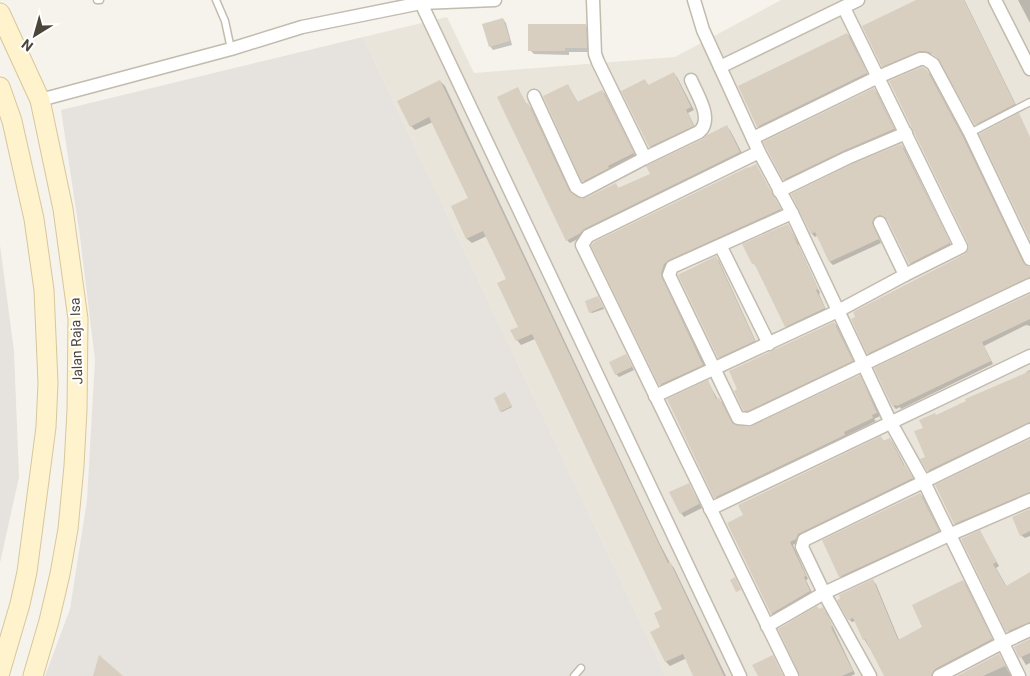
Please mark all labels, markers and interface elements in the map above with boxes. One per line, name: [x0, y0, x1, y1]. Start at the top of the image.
north arrow: [10, 10, 60, 60]
text: N: [18, 36, 36, 55]
street label: Jalan Raja Isa: [66, 297, 86, 385]

